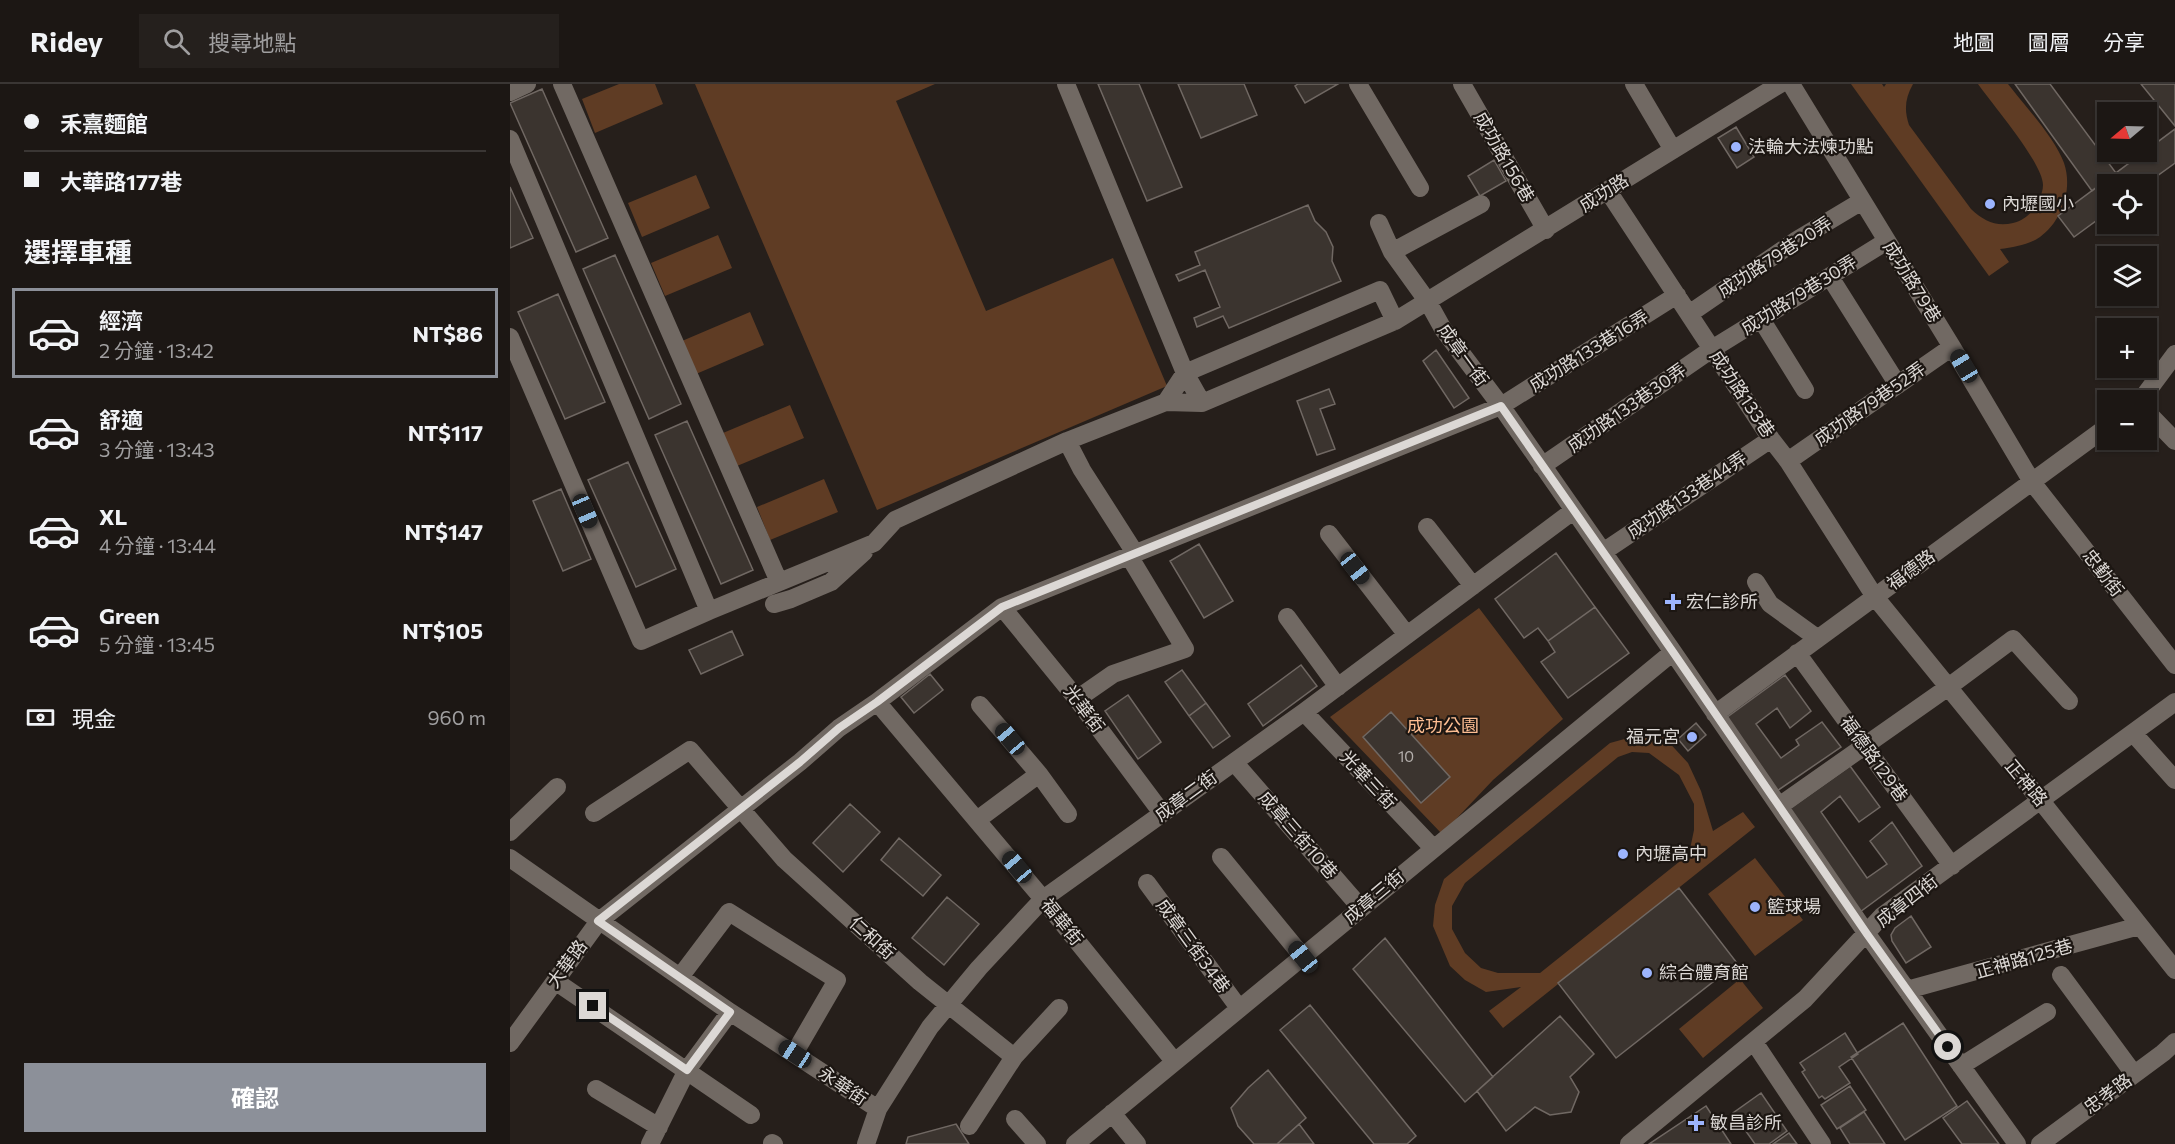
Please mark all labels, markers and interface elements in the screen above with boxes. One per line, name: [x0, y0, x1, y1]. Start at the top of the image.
search box: [139, 14, 559, 68]
text: Ridey: [30, 24, 103, 58]
icon: search: [160, 25, 193, 58]
text: 搜尋地點: [208, 29, 296, 56]
text: 地圖: [1953, 29, 1995, 54]
text: 圖層: [2028, 29, 2070, 54]
text: 分享: [2103, 29, 2145, 54]
north arrow: [2097, 102, 2157, 162]
map controls: [2097, 102, 2157, 450]
street label: 成功路156巷: [1470, 107, 1540, 206]
text: 禾熹麵館: [60, 110, 148, 137]
place label: 法輪大法煉功點: [1748, 135, 1874, 157]
marker: 法輪大法煉功點: [1729, 140, 1743, 154]
text: 大華路177巷: [60, 168, 182, 195]
street label: 成功路: [1575, 169, 1632, 216]
button: locate: [2097, 174, 2157, 234]
place label: 內壢國小: [2002, 192, 2074, 214]
marker: 內壢國小: [1983, 197, 1997, 211]
street label: 成功路79巷20弄: [1713, 211, 1836, 301]
text: 選擇車種: [24, 235, 132, 268]
street label: 成功路79巷: [1879, 236, 1947, 326]
button: layers: [2097, 246, 2157, 306]
street label: 成功路79巷30弄: [1736, 250, 1860, 339]
street label: 成功路133巷16弄: [1525, 305, 1652, 396]
icon: car: [27, 306, 81, 360]
text: 經濟: [99, 307, 143, 334]
button: +: [2097, 318, 2157, 378]
street label: 成章一街: [1434, 319, 1494, 390]
text: NT$86: [412, 320, 483, 347]
text: 2 分鐘 · 13:42: [99, 338, 214, 362]
street label: 成功路133巷: [1706, 346, 1780, 441]
car: [1947, 346, 1981, 386]
street label: 成功路79巷52弄: [1810, 357, 1929, 450]
street label: 成功路133巷30弄: [1563, 358, 1690, 456]
button: −: [2097, 390, 2157, 450]
icon: car: [27, 405, 81, 459]
text: 舒適: [99, 406, 143, 433]
text: NT$117: [408, 419, 483, 446]
text: 3 分鐘 · 13:43: [99, 437, 215, 461]
street label: 成功路133巷44弄: [1622, 446, 1751, 542]
car: [570, 491, 600, 531]
text: XL: [99, 503, 127, 530]
icon: car: [27, 504, 81, 558]
text: NT$147: [405, 518, 483, 545]
text: 4 分鐘 · 13:44: [99, 533, 216, 557]
street label: 福德路: [1882, 544, 1939, 594]
street label: 忠勤街: [2078, 544, 2129, 600]
car: [1337, 548, 1373, 588]
place label: 宏仁診所: [1686, 590, 1758, 612]
marker: 宏仁診所: [1664, 593, 1682, 611]
text: Green: [99, 602, 160, 629]
icon: car: [27, 603, 81, 657]
text: NT$105: [402, 617, 483, 644]
text: 5 分鐘 · 13:45: [99, 632, 215, 656]
street label: 光華街: [1060, 680, 1110, 737]
icon: cash: [24, 701, 57, 734]
text: 現金: [72, 705, 116, 732]
text: 960 m: [427, 705, 486, 729]
street label: 福德路129巷: [1836, 711, 1913, 806]
park label: 成功公園: [1407, 714, 1479, 736]
car: [992, 719, 1028, 759]
place label: 福元宮: [1626, 725, 1680, 747]
marker: 福元宮: [1685, 730, 1699, 744]
street label: 光華三街: [1336, 745, 1401, 813]
house number: 10: [1398, 747, 1414, 765]
street label: 正神路: [2001, 755, 2053, 810]
street label: 成章二街: [1150, 765, 1221, 825]
street label: 成章三街10巷: [1255, 786, 1343, 883]
place label: 內壢高中: [1635, 842, 1707, 864]
car: [999, 847, 1035, 887]
marker: 內壢高中: [1616, 847, 1630, 861]
street label: 成章三街: [1339, 865, 1408, 928]
street label: 成章四街: [1871, 869, 1942, 931]
street label: 福華街: [1037, 893, 1088, 949]
street label: 成章三街34巷: [1152, 894, 1235, 997]
place label: 籃球場: [1767, 895, 1821, 917]
marker: 籃球場: [1748, 900, 1762, 914]
street label: 仁和街: [845, 911, 900, 963]
street label: 正神路125巷: [1973, 934, 2075, 982]
street label: 大華路: [541, 935, 591, 992]
car: [1285, 937, 1321, 977]
place label: 綜合體育館: [1659, 961, 1749, 983]
marker: 綜合體育館: [1640, 966, 1654, 980]
route end: [579, 992, 606, 1019]
route start: [1934, 1033, 1961, 1060]
car: [775, 1037, 815, 1071]
street label: 永華街: [815, 1061, 872, 1109]
button: 確認: [24, 1063, 486, 1132]
street label: 忠孝路: [2079, 1068, 2136, 1118]
place label: 敏昌診所: [1710, 1111, 1782, 1133]
marker: 敏昌診所: [1687, 1114, 1705, 1132]

